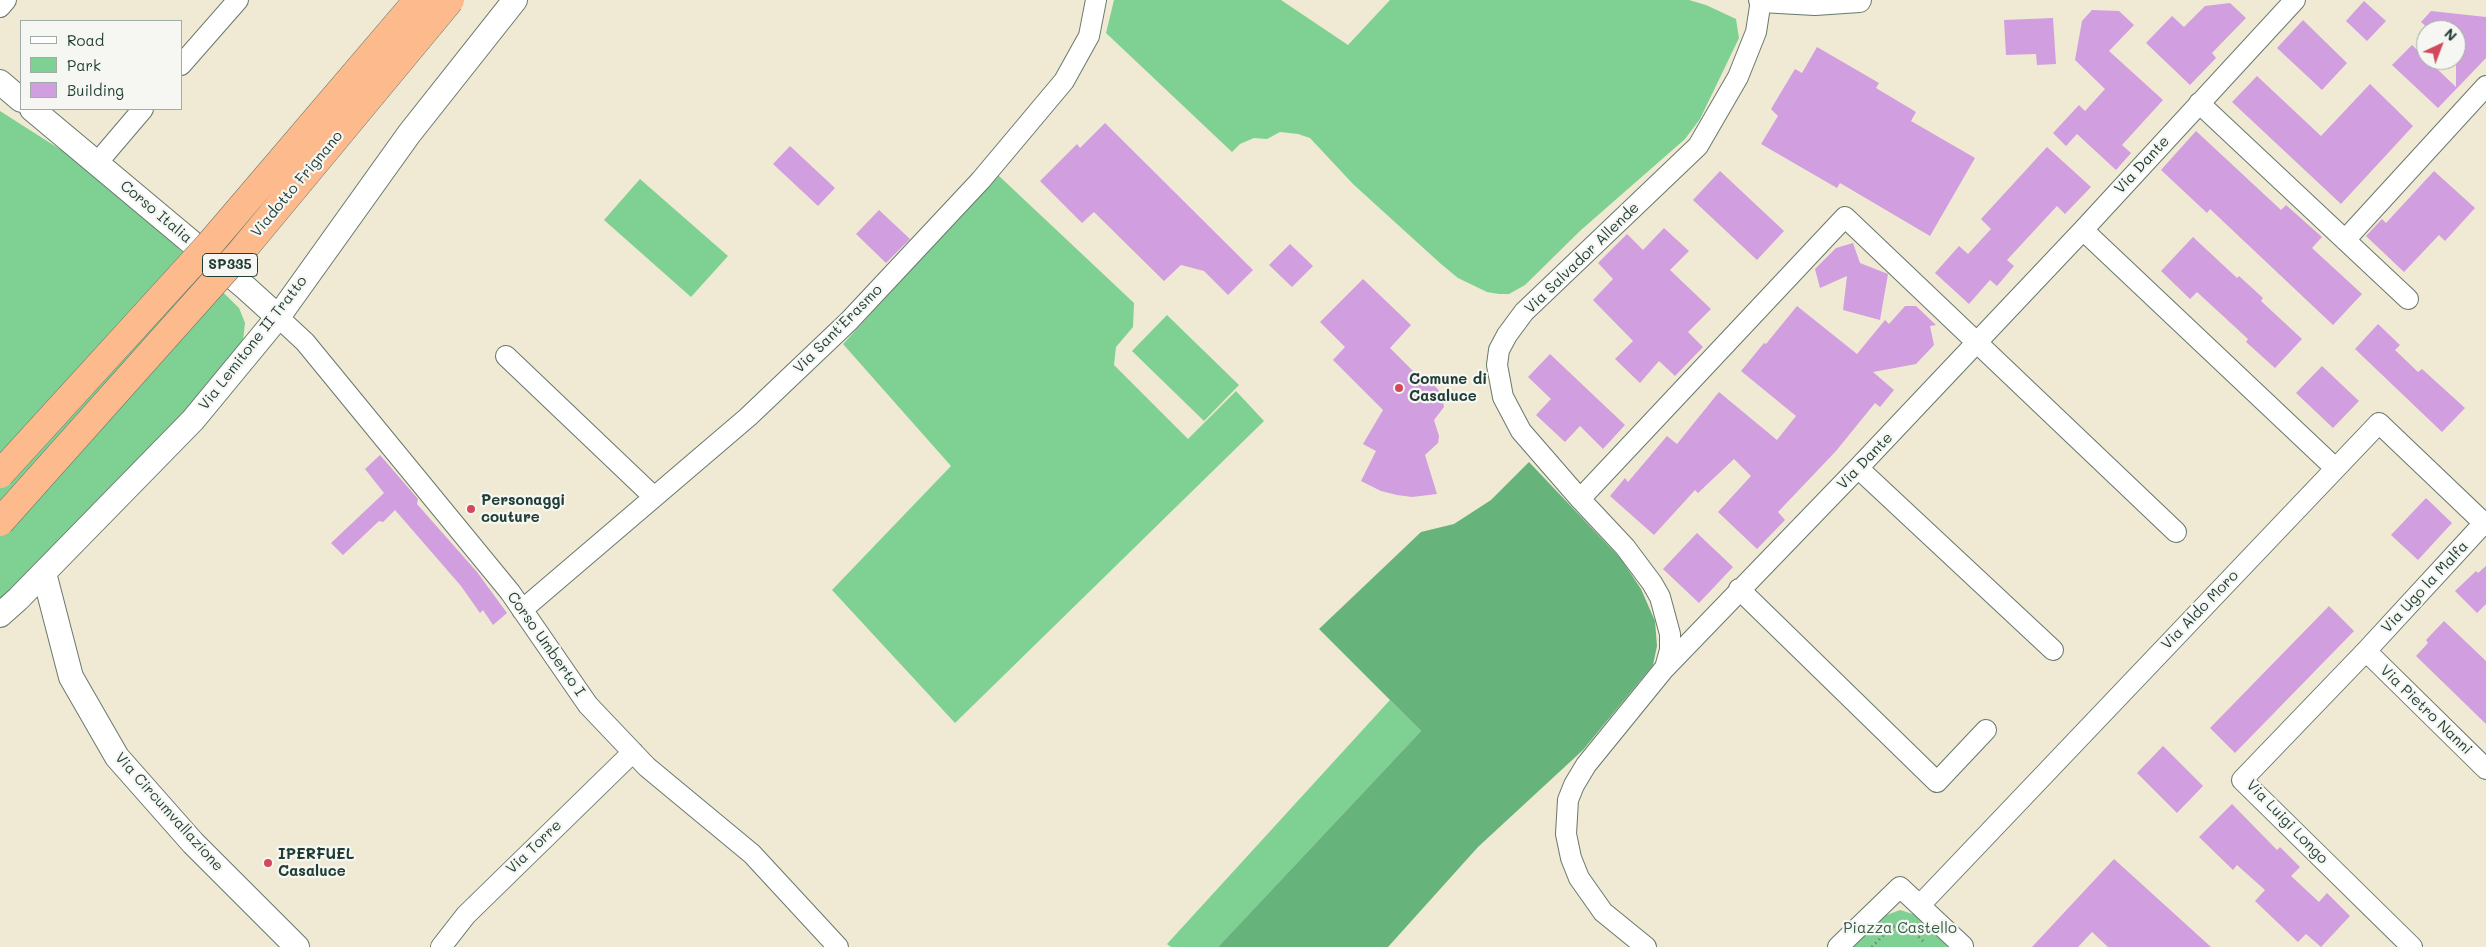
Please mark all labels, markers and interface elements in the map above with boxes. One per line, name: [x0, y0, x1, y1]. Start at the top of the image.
legend: [20, 20, 182, 110]
north arrow: [2416, 20, 2466, 70]
text: N: [2441, 24, 2461, 45]
text: Road: [67, 30, 104, 50]
text: Park: [67, 55, 101, 75]
text: Building: [67, 80, 124, 100]
street label: Viadotto Frignano: [247, 127, 347, 241]
street label: Via Dante: [2111, 132, 2173, 198]
street label: Corso Italia: [116, 177, 196, 247]
street label: Via Salvador Allende: [1521, 199, 1643, 317]
road number: SP335: [202, 254, 258, 276]
street label: Via Lemitone II Tratto: [195, 272, 311, 414]
street label: Via Sant'Erasmo: [790, 281, 886, 377]
place label: Comune di Casaluce: [1409, 370, 1487, 405]
marker: Comune di Casaluce: [1393, 382, 1405, 394]
street label: Via Dante: [1833, 429, 1897, 493]
place label: Personaggi couture: [481, 491, 565, 526]
marker: Personaggi couture: [465, 503, 477, 515]
street label: Via Ugo la Malfa: [2378, 537, 2472, 637]
street label: Via Aldo Moro: [2158, 567, 2242, 653]
street label: Corso Umberto I: [503, 588, 589, 700]
street label: Via Pietro Nanni: [2376, 662, 2476, 758]
street label: Via Circumvallazione: [111, 749, 227, 875]
street label: Via Luigi Longo: [2242, 776, 2332, 868]
street label: Via Torre: [503, 816, 565, 878]
place label: IPERFUEL Casaluce: [278, 845, 354, 880]
marker: IPERFUEL Casaluce: [262, 857, 274, 869]
park label: Piazza Castello: [1843, 919, 1957, 937]

